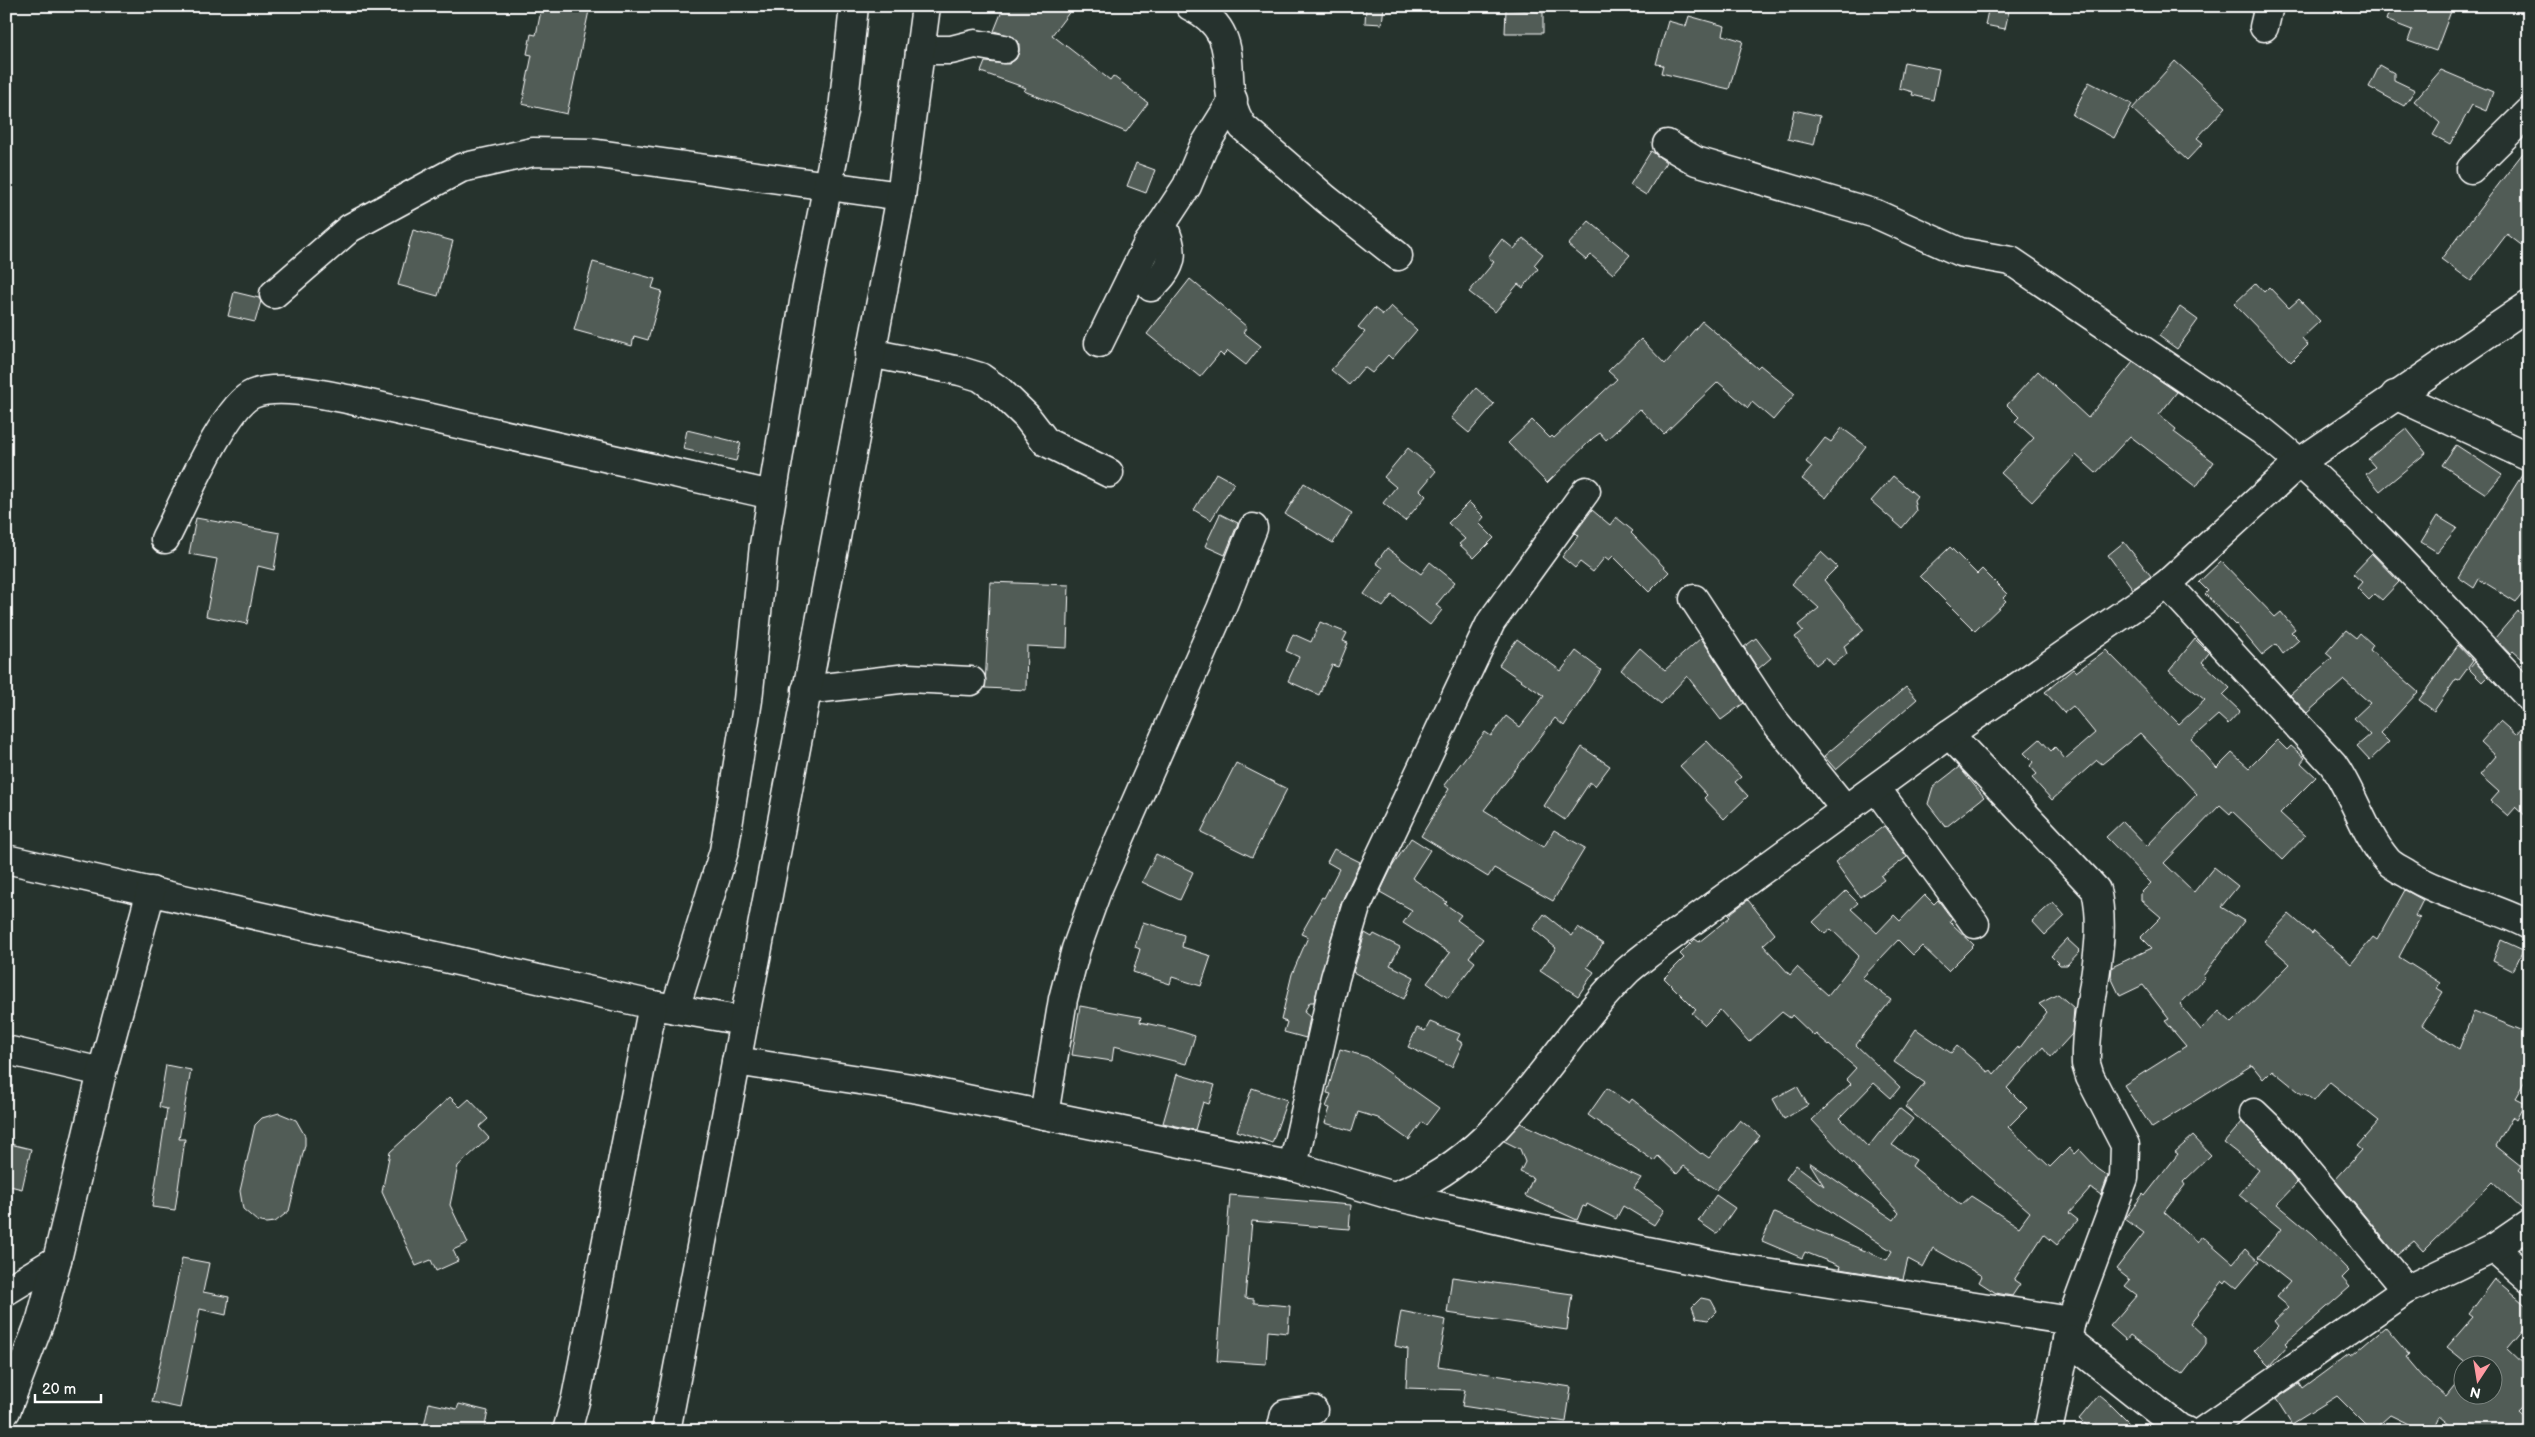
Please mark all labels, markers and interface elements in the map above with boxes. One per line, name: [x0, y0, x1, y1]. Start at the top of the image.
north arrow: [2452, 1354, 2502, 1404]
scale bar: [35, 1372, 101, 1404]
text: 20 m: [42, 1380, 76, 1399]
text: N: [2468, 1383, 2482, 1402]

